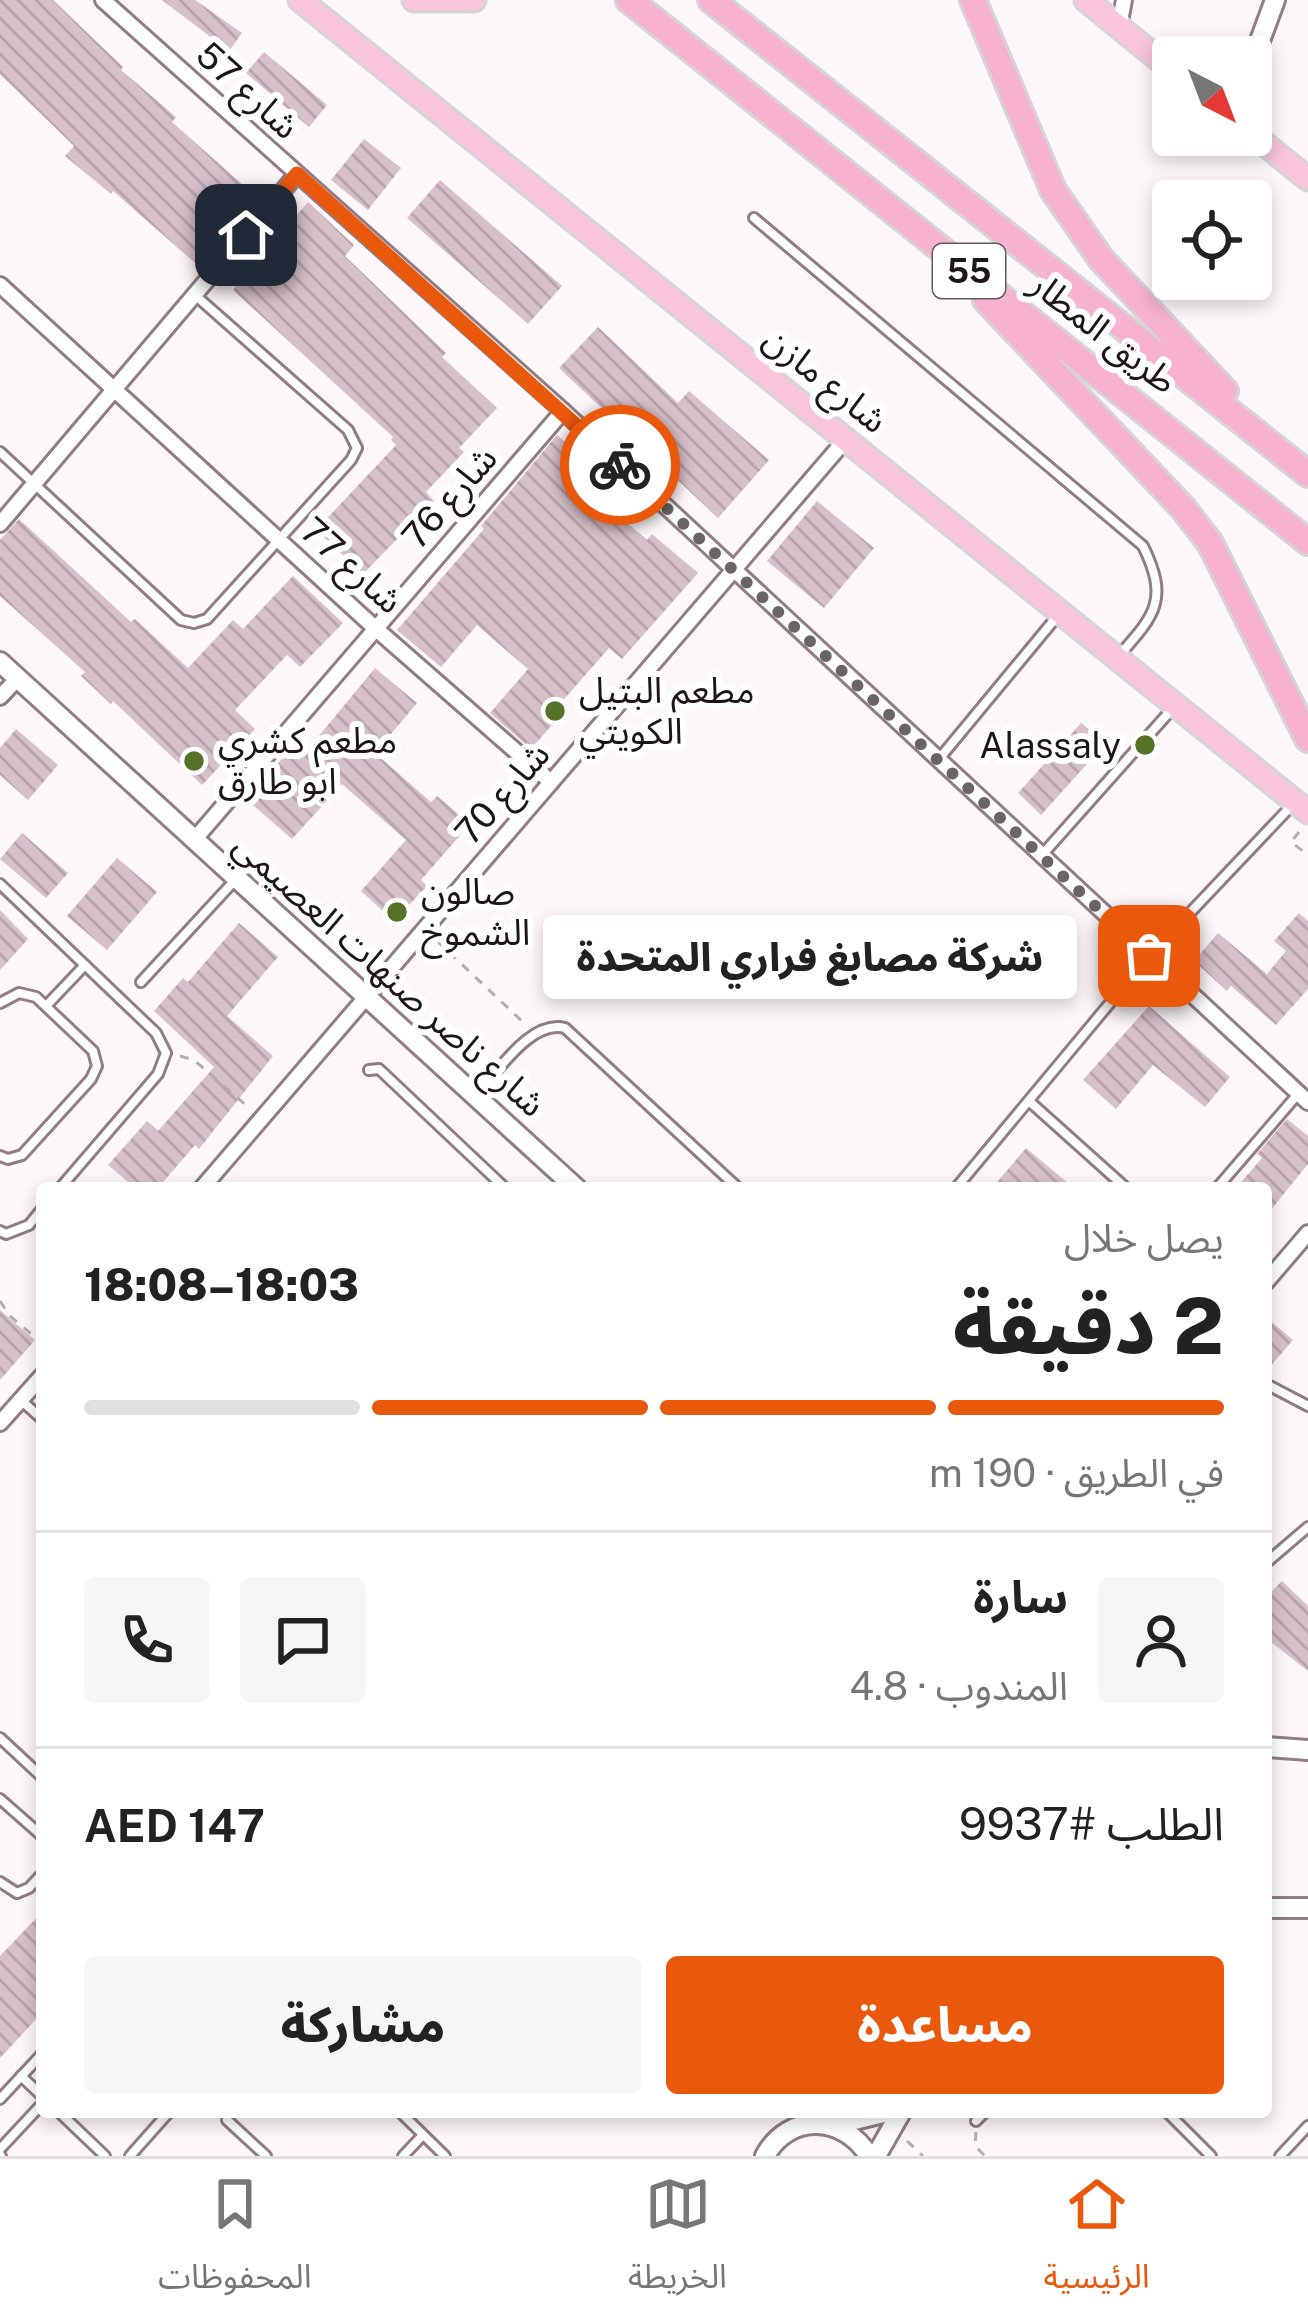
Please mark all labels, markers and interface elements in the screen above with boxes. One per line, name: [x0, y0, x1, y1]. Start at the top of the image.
street label: شارع 57: [184, 33, 308, 151]
north arrow: [1152, 36, 1272, 156]
map controls: [1152, 36, 1272, 300]
button: locate: [1152, 180, 1272, 300]
pin: [195, 184, 297, 286]
icon: home: [213, 202, 279, 268]
road number: 55: [933, 244, 1005, 298]
street label: طريق المطار: [1020, 261, 1186, 404]
street label: شارع مازن: [752, 317, 896, 446]
courier: [560, 405, 680, 525]
icon: bike: [587, 432, 653, 498]
street label: شارع 76: [393, 437, 509, 561]
street label: شارع 77: [288, 508, 412, 626]
place label: مطعم البتيل الكويتي: [579, 669, 755, 759]
marker: مطعم البتيل الكويتي: [542, 698, 568, 724]
place label: مطعم كشري ابو طارق: [218, 719, 397, 803]
place label: Alassaly: [979, 724, 1121, 766]
marker: Alassaly: [1132, 732, 1158, 758]
street label: شارع 70: [446, 733, 562, 857]
marker: مطعم كشري ابو طارق: [181, 748, 207, 774]
street label: شارع ناصر صنهات العصيمي: [221, 823, 554, 1130]
place label: صالون الشموخ: [421, 870, 530, 959]
marker: صالون الشموخ: [384, 899, 410, 925]
pin: [1098, 905, 1200, 1007]
callout: شركة مصابغ فراري المتحدة: [543, 914, 1077, 998]
icon: bag: [1116, 923, 1182, 989]
text: شركة مصابغ فراري المتحدة: [577, 934, 1043, 980]
text: يصل خلال: [1064, 1215, 1224, 1261]
text: 18:03–18:08: [84, 1258, 359, 1311]
text: 2 دقيقة: [952, 1280, 1224, 1372]
text: في الطريق · 190 m: [929, 1450, 1224, 1496]
text: سارة: [973, 1570, 1068, 1623]
button: phone: [84, 1577, 210, 1703]
button: chat: [240, 1577, 366, 1703]
button: person: [1098, 1577, 1224, 1703]
text: المندوب · 4.8: [850, 1663, 1068, 1709]
text: الطلب #9937: [959, 1797, 1224, 1850]
text: AED 147: [84, 1799, 265, 1852]
button: مشاركة: [84, 1956, 642, 2094]
button: مساعدة: [666, 1956, 1224, 2094]
tab: المحفوظات: [158, 2171, 312, 2312]
tab: الخريطة: [628, 2171, 727, 2312]
tab: الرئيسية: [1044, 2171, 1150, 2312]

